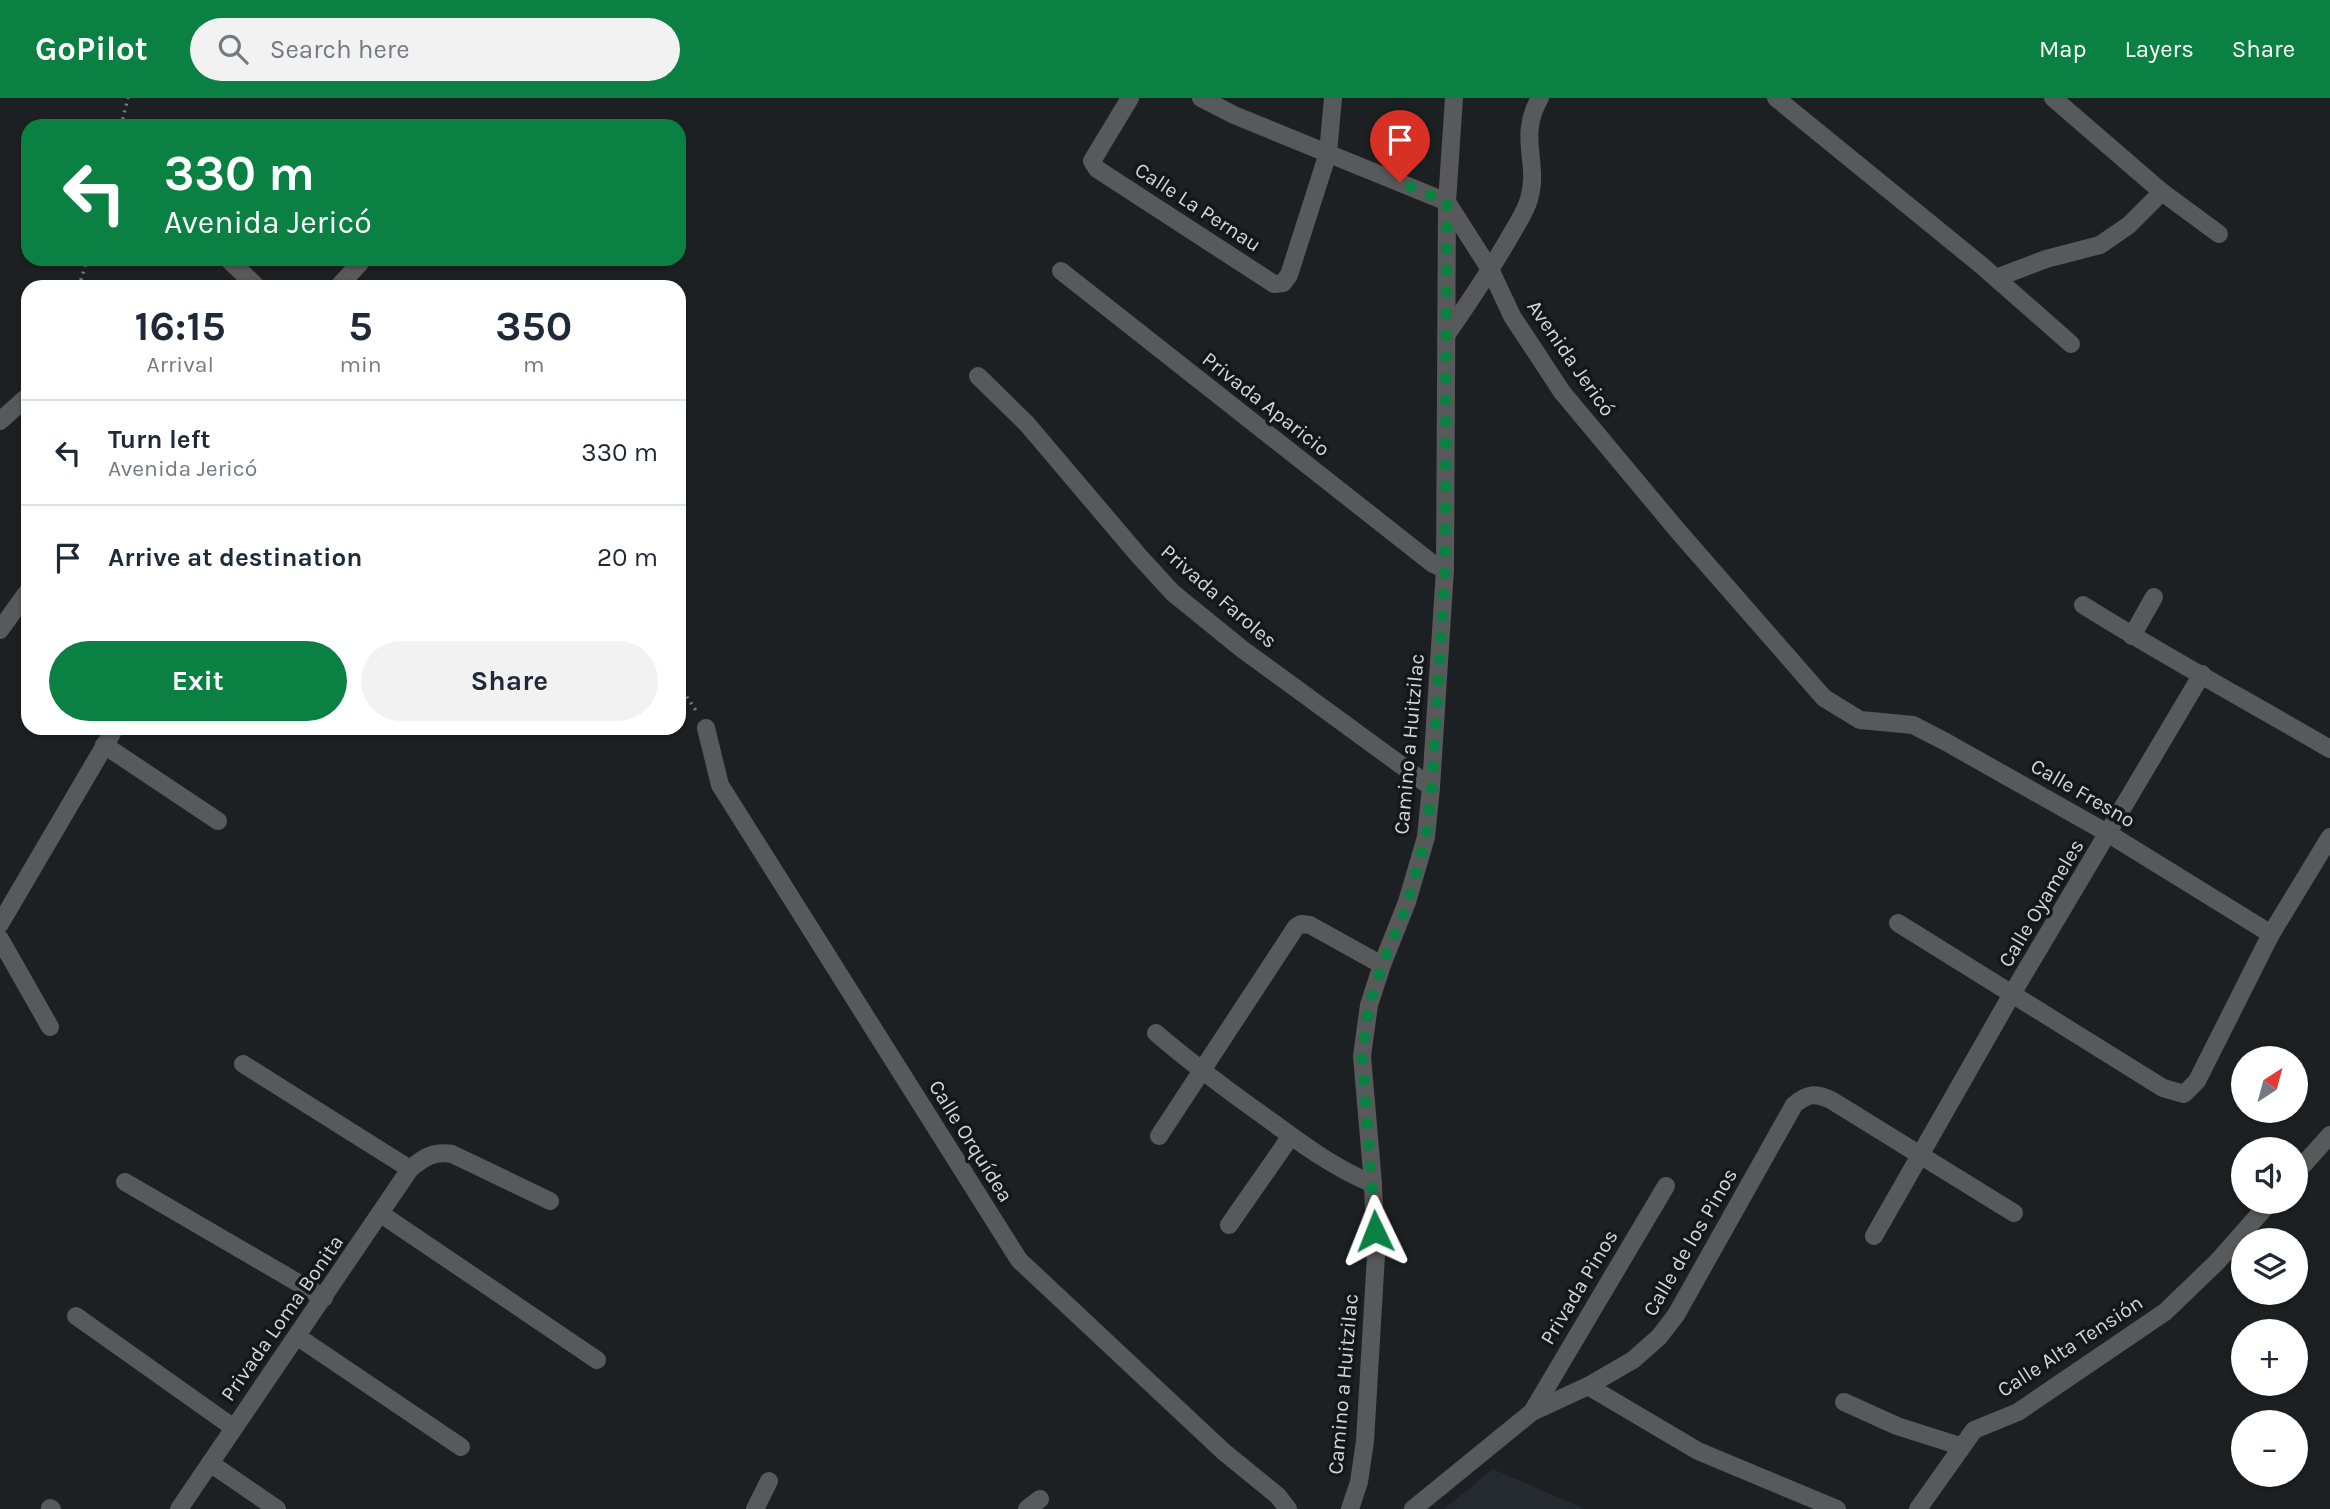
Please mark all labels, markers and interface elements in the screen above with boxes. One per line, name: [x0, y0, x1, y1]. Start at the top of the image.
search box: [190, 18, 680, 81]
text: GoPilot: [35, 30, 148, 68]
icon: search: [214, 30, 252, 68]
text: Search here: [270, 34, 410, 65]
text: Map: [2039, 35, 2087, 63]
text: Layers: [2125, 35, 2194, 63]
text: Share: [2232, 35, 2295, 63]
pin: [1370, 110, 1430, 182]
icon: arrive: [1381, 121, 1419, 159]
text: 330 m: [164, 145, 315, 202]
icon: left: [49, 147, 140, 238]
street label: Calle La Pernau: [1131, 157, 1265, 257]
text: Avenida Jericó: [164, 204, 372, 241]
street label: Avenida Jericó: [1522, 295, 1620, 421]
text: 16:15: [135, 301, 226, 351]
text: 5: [348, 301, 373, 351]
text: 350: [495, 301, 572, 351]
street label: Privada Aparicio: [1198, 347, 1334, 461]
text: Arrival: [147, 351, 214, 378]
text: min: [339, 351, 382, 378]
text: m: [523, 351, 545, 378]
text: Turn left: [108, 424, 210, 455]
icon: left: [49, 434, 87, 472]
text: 330 m: [581, 437, 658, 468]
text: Avenida Jericó: [108, 455, 257, 482]
icon: arrive: [49, 539, 87, 577]
street label: Privada Faroles: [1156, 539, 1282, 653]
text: Arrive at destination: [108, 542, 362, 573]
text: 20 m: [597, 542, 658, 573]
button: Exit: [49, 641, 347, 721]
button: Share: [361, 641, 658, 721]
street label: Camino a Huitzilac: [1389, 653, 1429, 835]
street label: Calle Fresno: [2027, 753, 2139, 833]
street label: Calle Oyameles: [1993, 835, 2089, 971]
north arrow: [2231, 1046, 2308, 1124]
map controls: [2231, 1046, 2308, 1487]
street label: Calle Orquídea: [924, 1076, 1018, 1206]
button: sound: [2231, 1137, 2308, 1214]
street label: Calle de los Pinos: [1638, 1164, 1742, 1320]
position arrow: [1338, 1194, 1412, 1268]
street label: Privada Pinos: [1535, 1225, 1623, 1349]
button: layers: [2231, 1228, 2308, 1305]
street label: Privada Loma Bonita: [216, 1230, 348, 1406]
street label: Calle Alta Tensión: [1993, 1290, 2147, 1402]
street label: Camino a Huitzilac: [1323, 1293, 1363, 1475]
button: +: [2231, 1319, 2308, 1396]
button: −: [2231, 1410, 2308, 1487]

